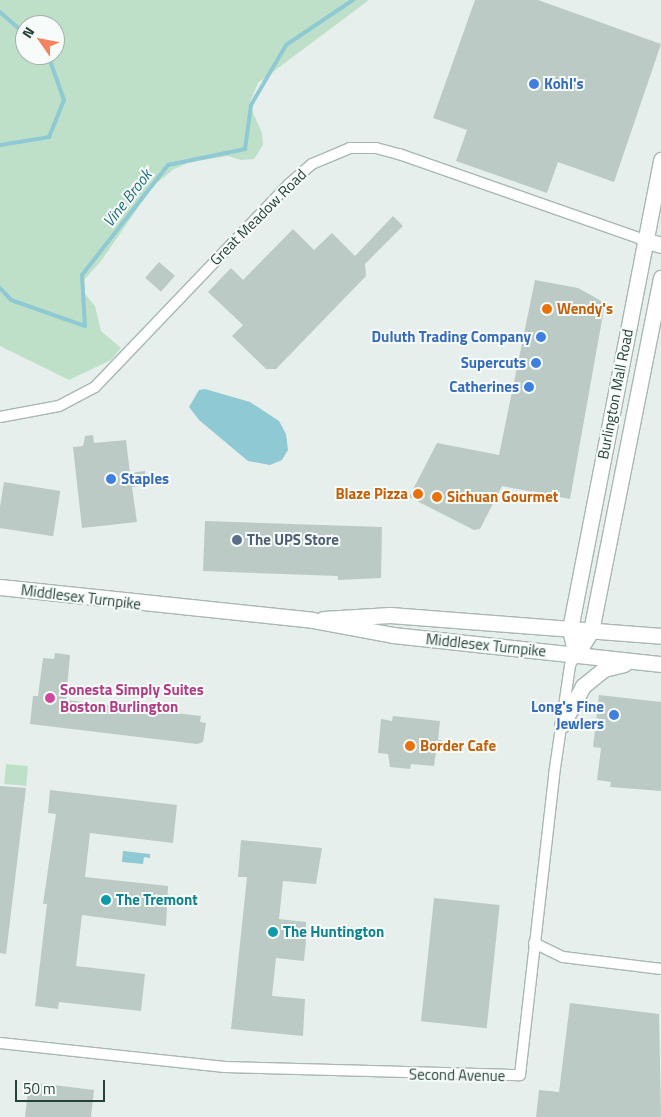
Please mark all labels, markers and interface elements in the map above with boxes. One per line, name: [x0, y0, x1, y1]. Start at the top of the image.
north arrow: [15, 15, 65, 65]
text: N: [16, 22, 39, 42]
place label: Kohl's: [544, 75, 584, 93]
marker: Kohl's: [528, 78, 540, 90]
water label: Vine Brook: [99, 165, 155, 231]
street label: Great Meadow Road: [206, 165, 310, 269]
place label: Wendy's: [557, 300, 613, 318]
marker: Wendy's: [541, 303, 553, 315]
street label: Burlington Mall Road: [594, 327, 636, 461]
place label: Duluth Trading Company: [372, 328, 531, 346]
marker: Duluth Trading Company: [535, 331, 547, 343]
place label: Supercuts: [461, 354, 526, 372]
marker: Supercuts: [530, 357, 542, 369]
place label: Catherines: [449, 378, 519, 396]
marker: Catherines: [523, 381, 535, 393]
place label: Staples: [121, 470, 169, 488]
marker: Staples: [105, 473, 117, 485]
place label: Blaze Pizza: [335, 485, 408, 503]
marker: Blaze Pizza: [412, 488, 424, 500]
place label: Sichuan Gourmet: [447, 488, 558, 506]
marker: Sichuan Gourmet: [431, 491, 443, 503]
place label: The UPS Store: [247, 531, 339, 549]
marker: The UPS Store: [231, 534, 243, 546]
street label: Middlesex Turnpike: [20, 581, 142, 613]
street label: Middlesex Turnpike: [425, 630, 547, 660]
place label: Sonesta Simply Suites Boston Burlington: [60, 680, 204, 715]
marker: Sonesta Simply Suites Boston Burlington: [44, 692, 56, 704]
place label: Long's Fine Jewlers: [531, 697, 604, 732]
marker: Long's Fine Jewlers: [608, 709, 620, 721]
place label: Border Cafe: [420, 737, 496, 755]
marker: Border Cafe: [404, 740, 416, 752]
place label: The Tremont: [116, 891, 198, 909]
marker: The Tremont: [100, 894, 112, 906]
place label: The Huntington: [283, 923, 384, 941]
marker: The Huntington: [267, 926, 279, 938]
street label: Second Avenue: [409, 1065, 505, 1085]
scale bar: [18, 1070, 108, 1102]
text: 50 m: [23, 1077, 56, 1100]

